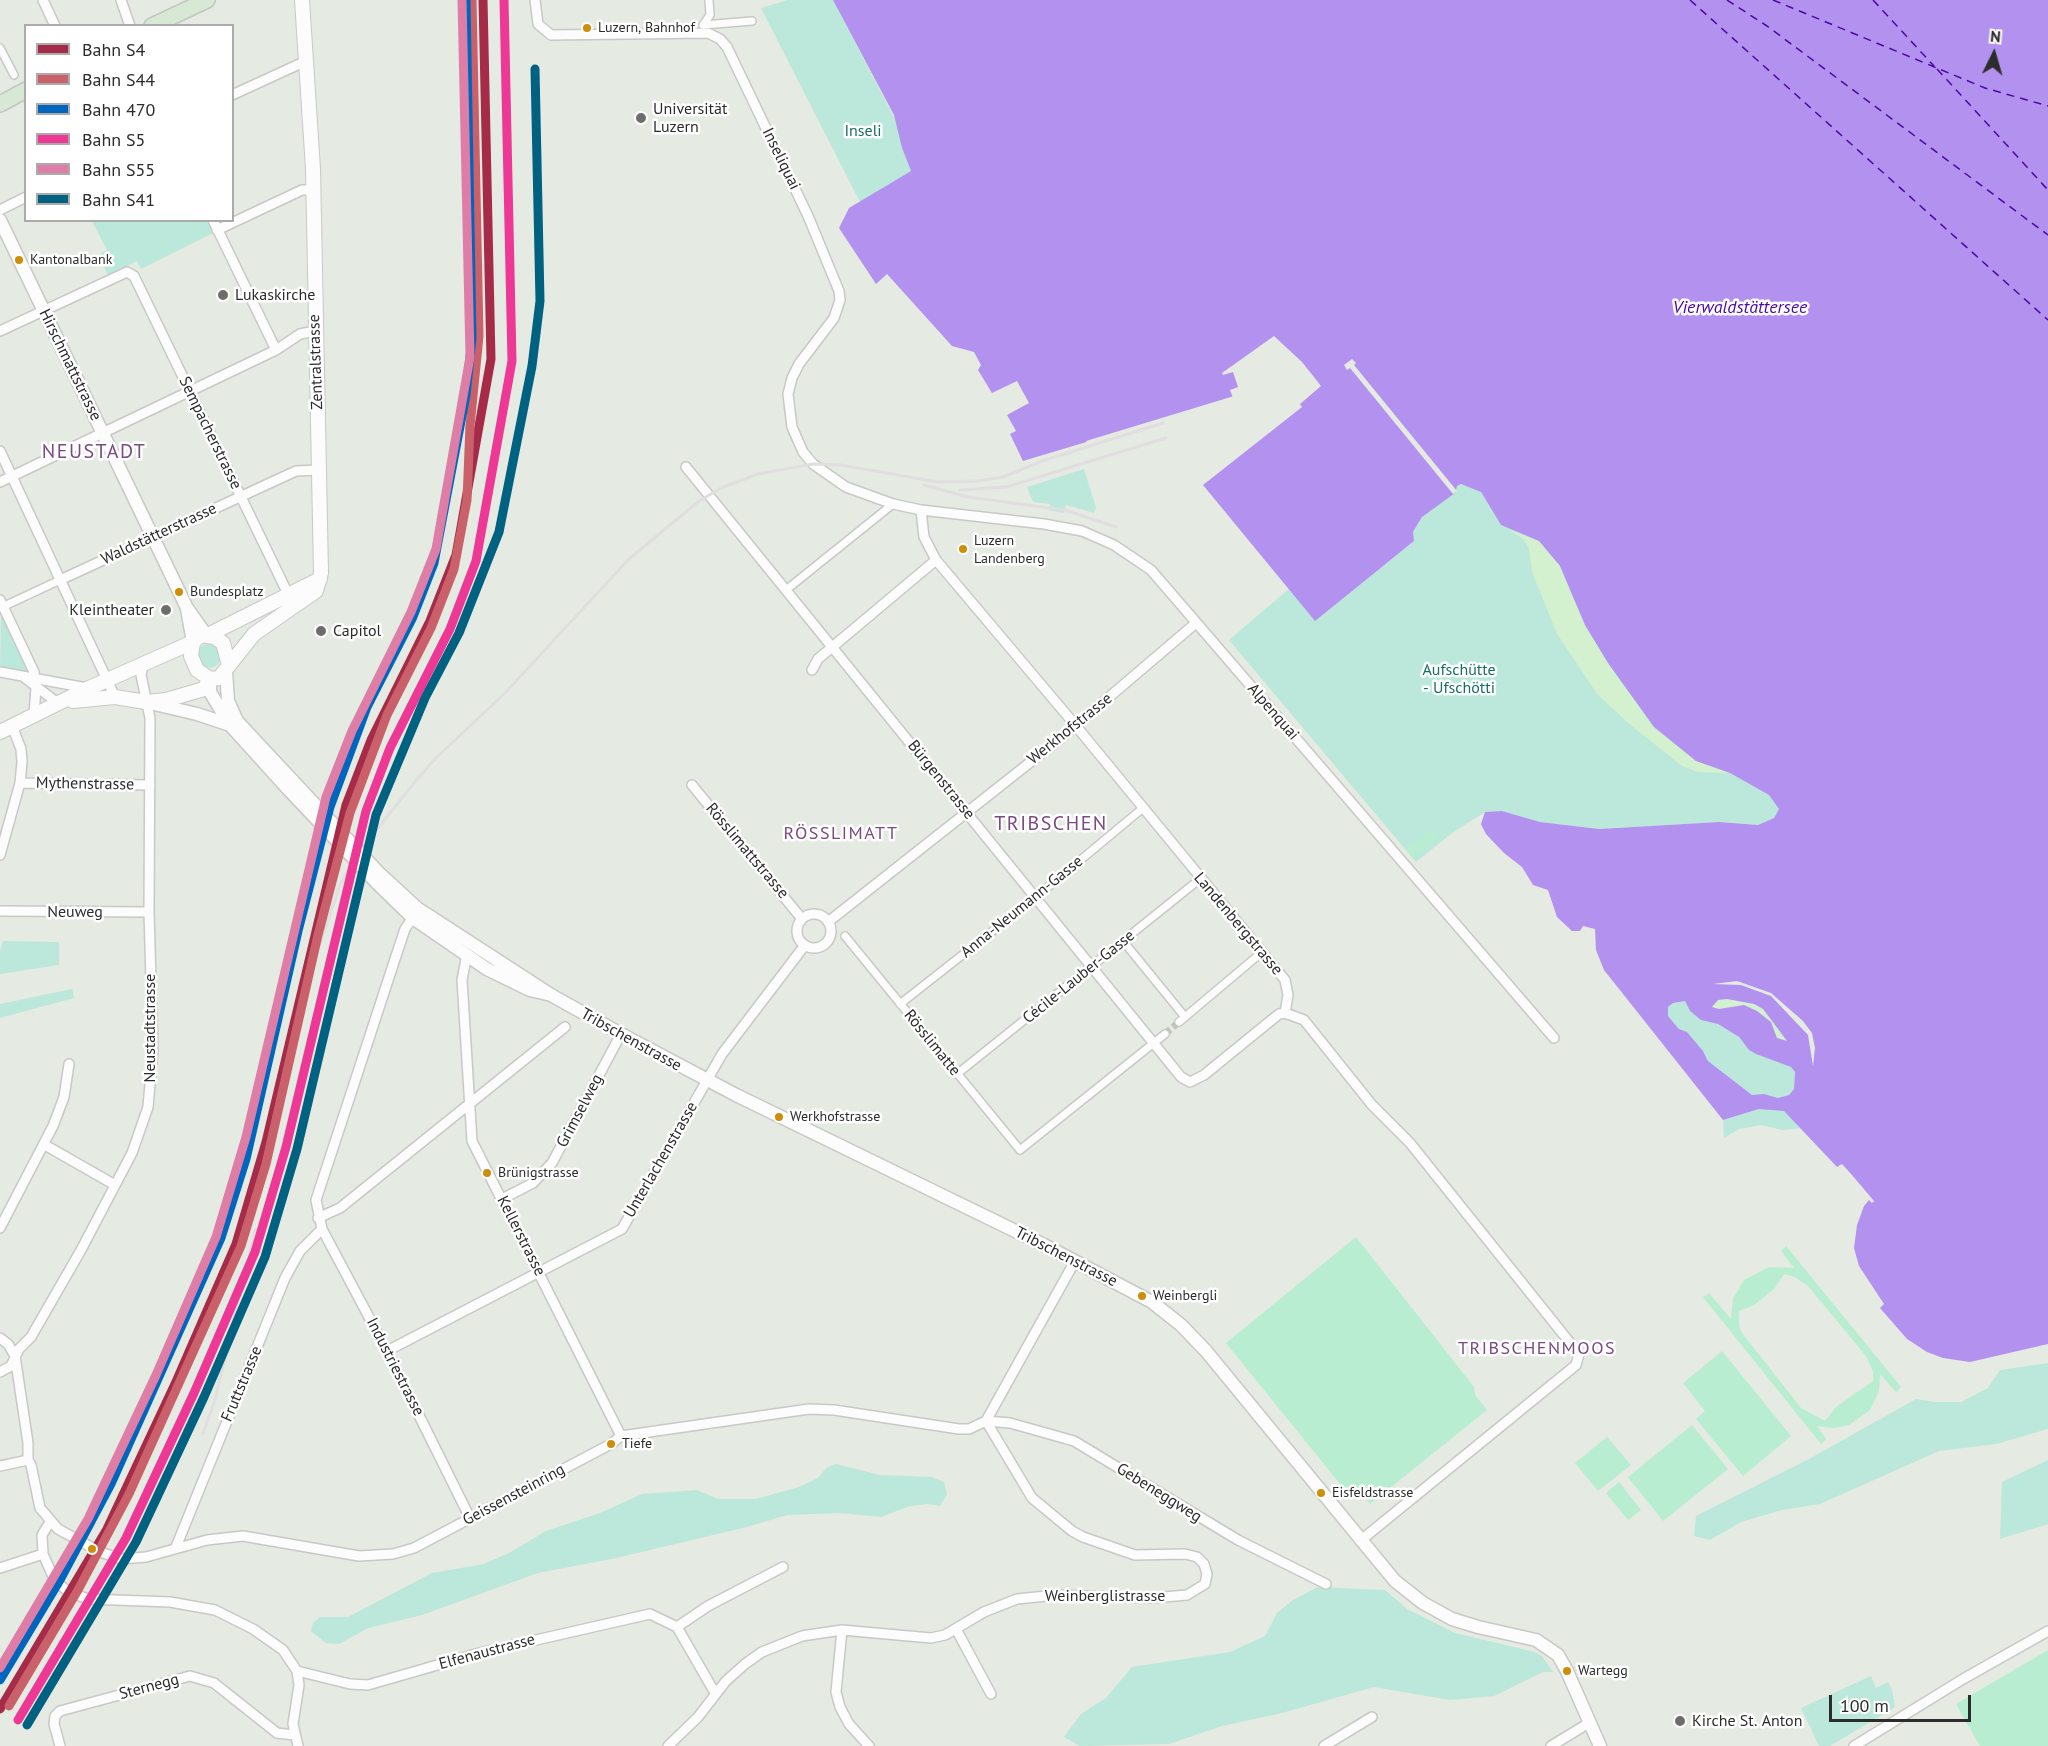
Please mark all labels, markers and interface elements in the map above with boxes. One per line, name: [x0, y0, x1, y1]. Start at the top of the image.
place label: Luzern, Bahnhof: [598, 20, 695, 36]
marker: Luzern, Bahnhof: [581, 22, 593, 34]
legend: [24, 24, 234, 222]
north arrow: [1964, 24, 2024, 84]
text: N: [1989, 26, 2002, 46]
text: Bahn S4: [82, 38, 145, 61]
text: Bahn S44: [82, 68, 155, 91]
text: Bahn 470: [82, 98, 155, 121]
place label: Universität Luzern: [653, 99, 727, 137]
marker: Universität Luzern: [634, 111, 648, 125]
park label: Inseli: [844, 121, 882, 141]
street label: Inseliquai: [758, 125, 804, 193]
text: Bahn S5: [82, 128, 145, 151]
text: Bahn S55: [82, 158, 155, 181]
text: Bahn S41: [82, 188, 155, 211]
place label: Kantonalbank: [30, 252, 112, 268]
marker: Kantonalbank: [13, 254, 25, 266]
place label: Lukaskirche: [235, 285, 315, 305]
marker: Lukaskirche: [216, 288, 230, 302]
water label: Vierwaldstättersee: [1673, 297, 1807, 319]
street label: Hirschmattstrasse: [35, 306, 105, 424]
street label: Zentralstrasse: [305, 314, 327, 410]
street label: Sempacherstrasse: [174, 374, 246, 492]
district label: NEUSTADT: [42, 440, 146, 464]
street label: Waldstätterstrasse: [98, 499, 220, 569]
place label: Luzern Landenberg: [974, 533, 1045, 566]
marker: Luzern Landenberg: [957, 543, 969, 555]
place label: Bundesplatz: [190, 584, 264, 600]
marker: Bundesplatz: [173, 586, 185, 598]
place label: Kleintheater: [69, 600, 154, 620]
marker: Kleintheater: [159, 603, 173, 617]
place label: Capitol: [333, 621, 381, 641]
marker: Capitol: [314, 624, 328, 638]
park label: Aufschütte - Ufschötti: [1422, 660, 1496, 698]
street label: Alpenquai: [1243, 680, 1303, 744]
street label: Werkhofstrasse: [1024, 689, 1116, 769]
street label: Bürgenstrasse: [903, 737, 979, 823]
street label: Mythenstrasse: [36, 774, 134, 794]
street label: Rösslimattstrasse: [702, 799, 792, 903]
district label: TRIBSCHEN: [994, 812, 1108, 836]
district label: RÖSSLIMATT: [784, 823, 898, 845]
street label: Anna-Neumann-Gasse: [957, 852, 1087, 962]
street label: Landenbergstrasse: [1189, 869, 1287, 979]
street label: Neuweg: [47, 902, 103, 922]
street label: Cécile-Lauber-Gasse: [1019, 926, 1139, 1028]
street label: Neustadtstrasse: [140, 974, 160, 1082]
street label: Tribschenstrasse: [577, 1004, 685, 1076]
street label: Rösslimatte: [900, 1006, 964, 1080]
street label: Grimselweg: [553, 1071, 607, 1151]
street label: Unterlachenstrasse: [620, 1099, 702, 1221]
place label: Werkhofstrasse: [790, 1109, 880, 1125]
marker: Werkhofstrasse: [773, 1111, 785, 1123]
place label: Brünigstrasse: [498, 1165, 579, 1181]
marker: Brünigstrasse: [481, 1167, 493, 1179]
street label: Kellerstrasse: [493, 1193, 549, 1279]
street label: Tribschenstrasse: [1012, 1223, 1120, 1291]
place label: Weinbergli: [1153, 1288, 1217, 1304]
marker: Weinbergli: [1136, 1290, 1148, 1302]
street label: Industriestrasse: [362, 1315, 428, 1419]
district label: TRIBSCHENMOOS: [1458, 1338, 1616, 1360]
street label: Fruttstrasse: [217, 1343, 267, 1425]
place label: Tiefe: [622, 1436, 652, 1452]
marker: Tiefe: [605, 1438, 617, 1450]
street label: Gebeneggweg: [1113, 1459, 1205, 1527]
street label: Geissensteinring: [460, 1460, 568, 1530]
place label: Eisfeldstrasse: [1332, 1485, 1413, 1501]
marker: Eisfeldstrasse: [1315, 1487, 1327, 1499]
unlabelled marker: [86, 1543, 98, 1555]
street label: Weinberglistrasse: [1045, 1586, 1165, 1606]
street label: Elfenaustrasse: [437, 1630, 537, 1674]
place label: Wartegg: [1578, 1663, 1628, 1679]
marker: Wartegg: [1561, 1665, 1573, 1677]
street label: Sternegg: [117, 1670, 181, 1704]
scale bar: [1832, 1683, 1974, 1721]
text: 100 m: [1840, 1694, 1889, 1717]
place label: Kirche St. Anton: [1692, 1711, 1802, 1731]
marker: Kirche St. Anton: [1673, 1714, 1687, 1728]

